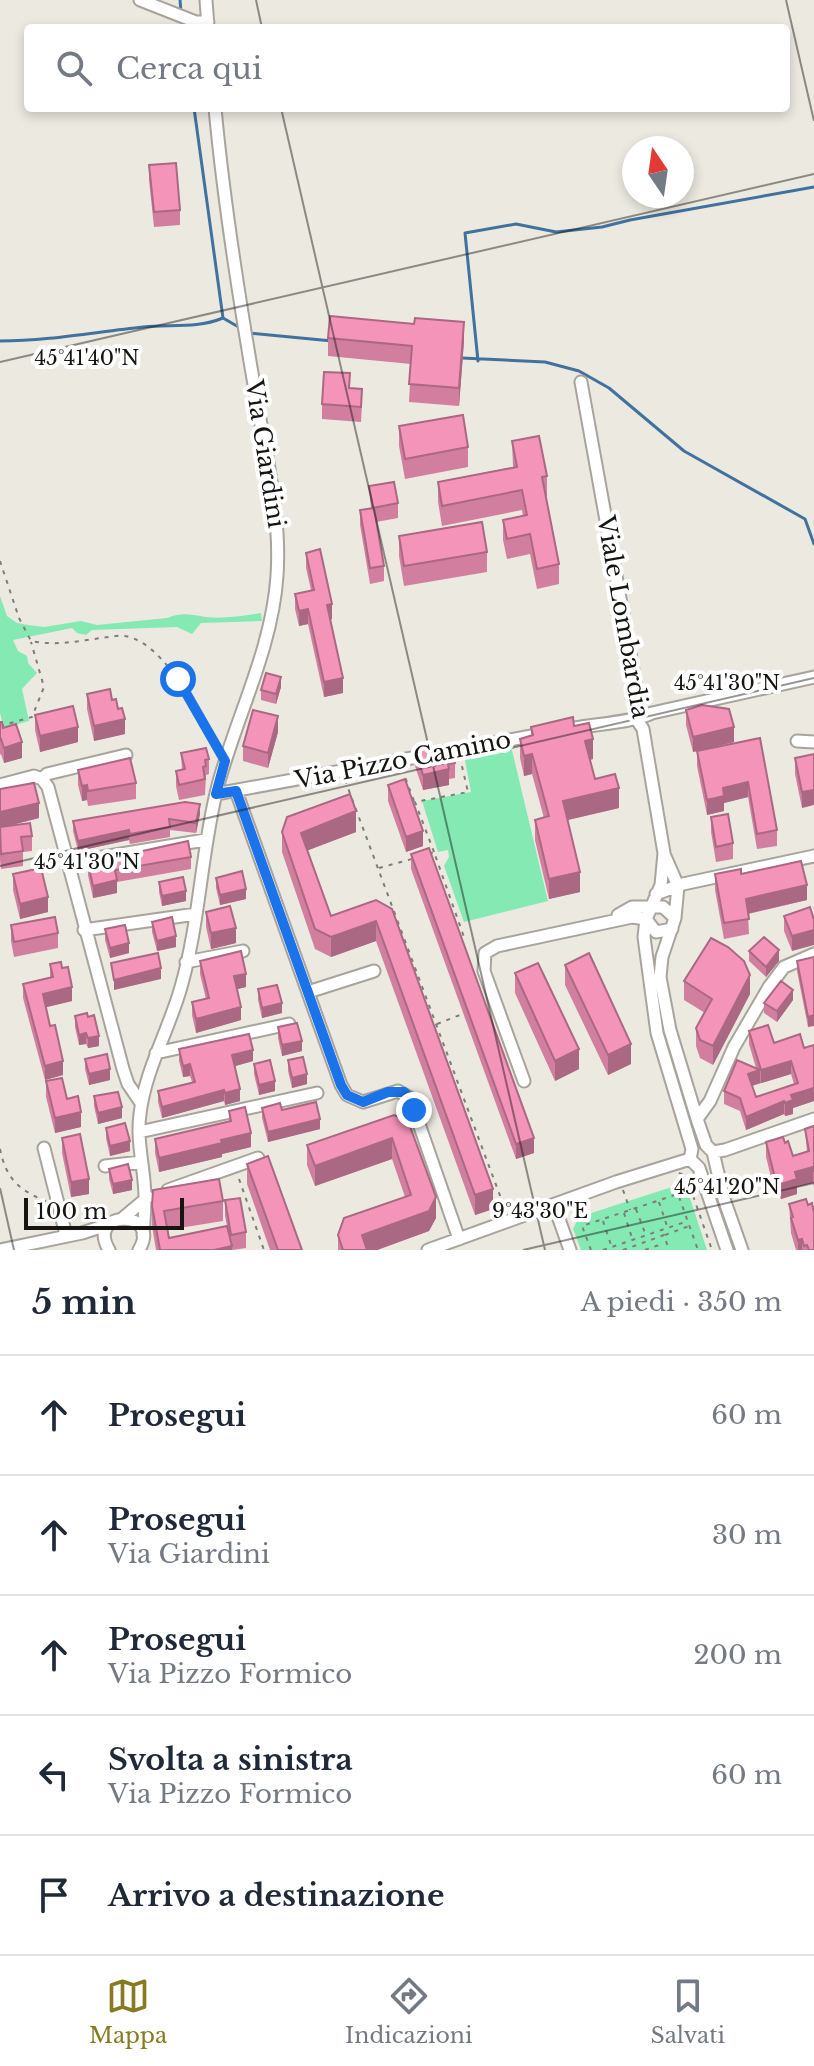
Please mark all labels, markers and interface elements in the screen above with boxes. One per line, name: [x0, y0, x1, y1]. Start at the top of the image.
search box: [24, 24, 790, 112]
icon: search: [52, 46, 96, 90]
text: Cerca qui: [116, 50, 262, 87]
north arrow: [622, 136, 694, 208]
text: 45°41'40"N: [35, 346, 139, 370]
street label: Via Giardini: [239, 377, 292, 530]
street label: Viale Lombardia: [591, 512, 656, 721]
route start: [160, 661, 196, 697]
text: 45°41'30"N: [674, 671, 780, 695]
street label: Via Pizzo Camino: [291, 724, 513, 795]
text: 45°41'30"N: [34, 850, 140, 874]
route end: [396, 1092, 432, 1128]
text: 45°41'20"N: [674, 1175, 780, 1199]
scale bar: [24, 1194, 184, 1230]
text: 100 m: [36, 1198, 107, 1225]
text: 9°43'30"E: [492, 1199, 588, 1223]
text: 5 min: [32, 1281, 136, 1323]
text: A piedi · 350 m: [581, 1286, 782, 1318]
icon: ahead: [32, 1393, 76, 1437]
text: Prosegui: [108, 1397, 246, 1434]
text: 60 m: [711, 1399, 782, 1431]
text: Prosegui: [108, 1501, 246, 1538]
icon: ahead: [32, 1513, 76, 1557]
text: 30 m: [712, 1519, 782, 1551]
text: Via Giardini: [108, 1538, 270, 1570]
text: Prosegui: [108, 1621, 246, 1658]
icon: ahead: [32, 1633, 76, 1677]
text: 200 m: [693, 1639, 782, 1671]
text: Via Pizzo Formico: [108, 1658, 352, 1690]
text: Svolta a sinistra: [108, 1741, 353, 1778]
icon: left: [32, 1753, 76, 1797]
text: 60 m: [711, 1759, 782, 1791]
text: Via Pizzo Formico: [108, 1778, 352, 1810]
icon: arrive: [32, 1873, 76, 1917]
text: Arrivo a destinazione: [108, 1877, 444, 1914]
tab: Mappa: [89, 1974, 167, 2049]
tab: Indicazioni: [345, 1974, 473, 2049]
tab: Salvati: [650, 1974, 725, 2049]

